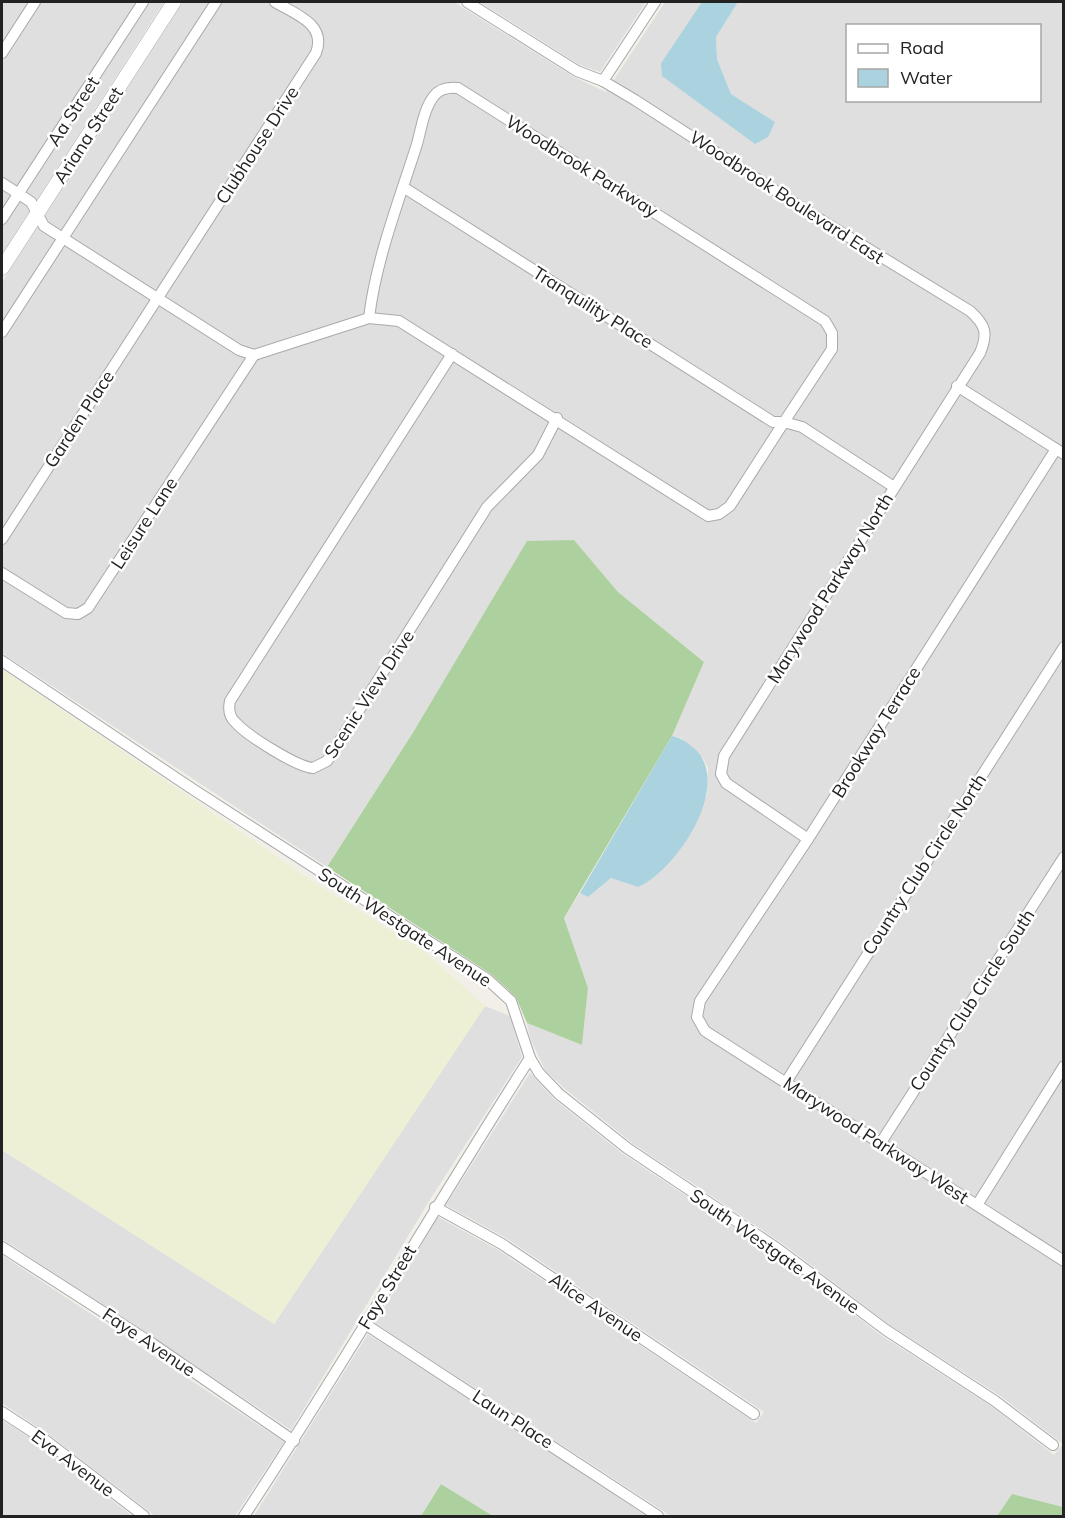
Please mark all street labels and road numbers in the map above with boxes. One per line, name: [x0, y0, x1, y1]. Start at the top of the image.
street label: Aa Street: [42, 72, 104, 150]
street label: Ariana Street: [48, 82, 128, 188]
street label: Clubhouse Drive: [210, 82, 304, 208]
street label: Woodbrook Parkway: [502, 110, 663, 222]
street label: Woodbrook Boulevard East: [685, 125, 889, 269]
street label: Tranquility Place: [529, 261, 657, 353]
street label: Garden Place: [39, 366, 119, 472]
street label: Leisure Lane: [106, 473, 182, 573]
street label: Marywood Parkway North: [762, 489, 898, 687]
street label: Scenic View Drive: [319, 625, 419, 763]
street label: Brookway Terrace: [826, 662, 926, 802]
street label: Country Club Circle North: [857, 769, 991, 959]
street label: South Westgate Avenue: [314, 862, 496, 992]
street label: Country Club Circle South: [905, 905, 1039, 1095]
street label: Marywood Parkway West: [779, 1071, 973, 1209]
street label: South Westgate Avenue: [686, 1184, 864, 1318]
street label: Faye Street: [353, 1241, 421, 1333]
street label: Alice Avenue: [545, 1267, 647, 1347]
street label: Faye Avenue: [98, 1303, 200, 1381]
street label: Laun Place: [468, 1384, 558, 1454]
street label: Eva Avenue: [27, 1424, 119, 1502]

